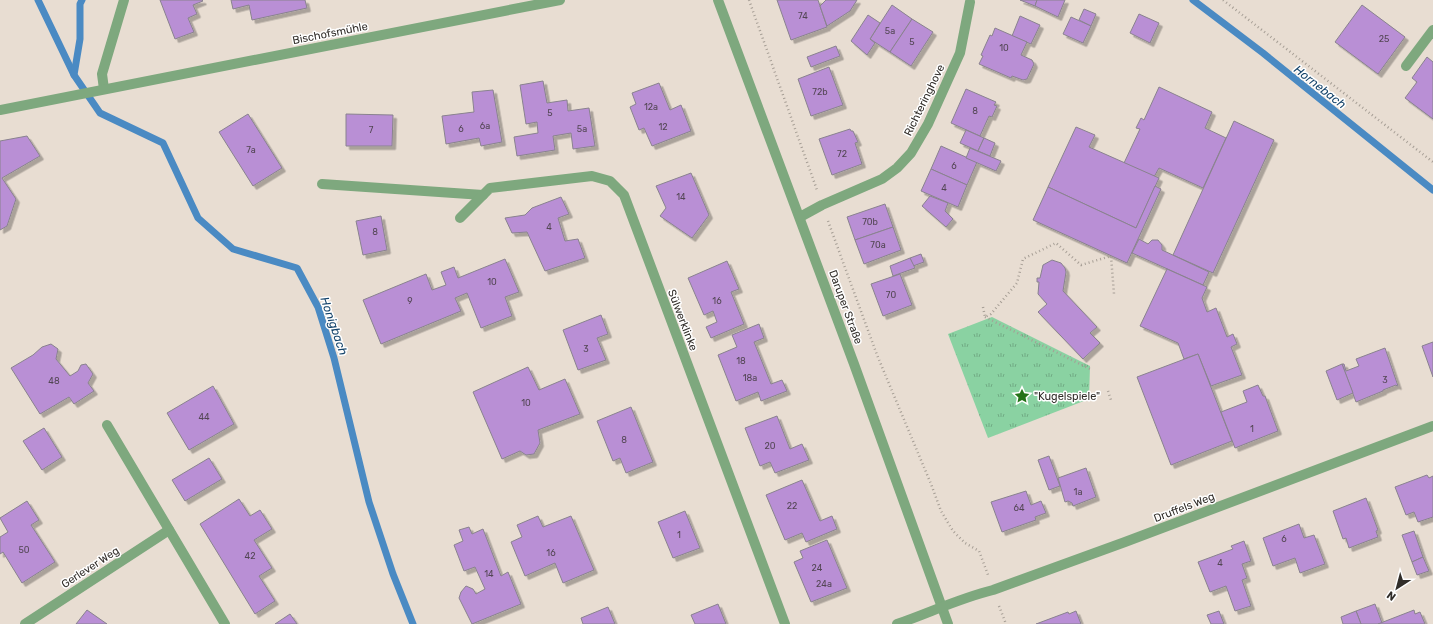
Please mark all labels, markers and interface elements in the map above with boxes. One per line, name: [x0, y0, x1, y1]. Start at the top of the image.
house number: 74: [798, 11, 808, 21]
street label: Bischofsmühle: [291, 20, 369, 47]
house number: 5a: [885, 26, 895, 36]
house number: 25: [1379, 34, 1389, 44]
house number: 5: [909, 37, 915, 47]
house number: 10: [999, 43, 1009, 53]
street label: Richteringhove: [902, 62, 947, 138]
water label: Hornebach: [1291, 62, 1349, 112]
house number: 72b: [812, 87, 828, 97]
house number: 12a: [644, 102, 658, 112]
house number: 8: [972, 106, 978, 116]
house number: 5: [547, 108, 553, 118]
house number: 6a: [480, 121, 490, 131]
house number: 12: [658, 122, 668, 132]
house number: 6: [458, 124, 464, 134]
house number: 5a: [577, 124, 587, 134]
house number: 7: [369, 125, 374, 135]
house number: 7a: [246, 145, 256, 155]
house number: 72: [837, 149, 847, 159]
house number: 6: [951, 161, 957, 171]
house number: 4: [941, 183, 947, 193]
house number: 14: [676, 192, 686, 202]
house number: 70b: [862, 217, 878, 227]
house number: 4: [546, 222, 552, 232]
house number: 8: [372, 227, 378, 237]
house number: 70a: [870, 240, 886, 250]
street label: Daruper Straße: [826, 268, 865, 346]
house number: 10: [487, 277, 497, 287]
street label: Sülwerklinke: [665, 288, 700, 353]
house number: 70: [886, 290, 896, 300]
water label: Honigbach: [317, 295, 351, 357]
house number: 9: [407, 296, 413, 306]
house number: 16: [712, 296, 722, 306]
house number: 3: [583, 344, 589, 354]
house number: 18: [736, 356, 746, 366]
house number: 18a: [743, 373, 757, 383]
house number: 3: [1382, 375, 1388, 385]
house number: 48: [48, 376, 60, 386]
place icon: "Kugelspiele": [1013, 387, 1031, 405]
place label: "Kugelspiele": [1034, 390, 1100, 403]
house number: 10: [521, 398, 531, 408]
house number: 44: [198, 412, 210, 422]
house number: 1: [1250, 424, 1254, 434]
house number: 8: [621, 435, 627, 445]
house number: 20: [765, 441, 776, 451]
house number: 1a: [1074, 487, 1082, 497]
street label: Druffels Weg: [1152, 490, 1216, 525]
house number: 22: [787, 501, 797, 511]
house number: 64: [1013, 503, 1025, 513]
house number: 1: [677, 530, 681, 540]
house number: 6: [1281, 534, 1287, 544]
street label: Gerlever Weg: [59, 544, 122, 591]
house number: 50: [18, 545, 30, 555]
house number: 16: [546, 548, 556, 558]
house number: 42: [245, 551, 255, 561]
house number: 4: [1217, 558, 1223, 568]
house number: 24: [812, 563, 823, 573]
north arrow: [1377, 568, 1417, 608]
house number: 14: [484, 569, 494, 579]
house number: 24a: [816, 579, 832, 589]
text: N: [1384, 588, 1398, 603]

